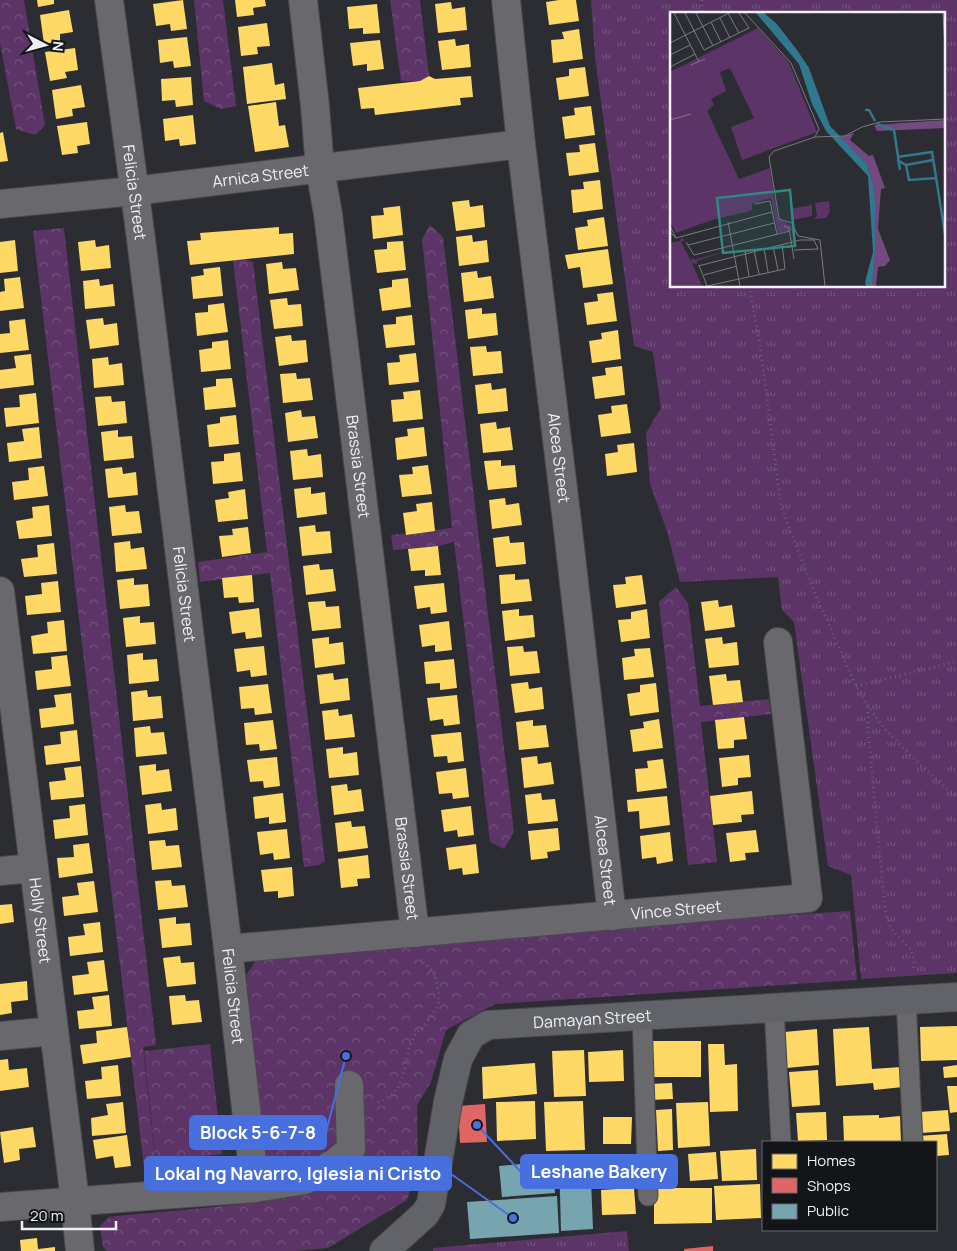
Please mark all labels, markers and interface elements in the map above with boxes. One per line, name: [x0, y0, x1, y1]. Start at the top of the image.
inset map: [670, 12, 944, 288]
north arrow: [20, 20, 70, 70]
text: N: [48, 40, 68, 52]
street label: Felicia Street: [117, 143, 152, 241]
street label: Arnica Street: [211, 159, 310, 192]
street label: Alcea Street: [543, 411, 576, 504]
street label: Brassia Street: [341, 414, 376, 519]
street label: Felicia Street: [168, 545, 201, 643]
street label: Alcea Street: [590, 814, 622, 907]
street label: Brassia Street: [390, 816, 424, 922]
street label: Holly Street: [24, 876, 57, 965]
street label: Vince Street: [630, 895, 722, 925]
street label: Felicia Street: [217, 947, 250, 1045]
street label: Damayan Street: [533, 1004, 652, 1033]
callout: Block 5-6-7-8: [190, 1116, 326, 1149]
text: Block 5-6-7-8: [200, 1120, 316, 1144]
legend: [762, 1141, 937, 1231]
text: Homes: [807, 1150, 856, 1171]
callout: Leshane Bakery: [521, 1155, 677, 1188]
callout: Lokal ng Navarro, Iglesia ni Cristo: [145, 1157, 451, 1190]
text: Leshane Bakery: [531, 1159, 667, 1183]
text: Lokal ng Navarro, Iglesia ni Cristo: [155, 1161, 441, 1185]
text: Shops: [807, 1175, 851, 1196]
scale bar: [22, 1198, 116, 1230]
text: Public: [807, 1200, 849, 1221]
text: 20 m: [30, 1205, 63, 1226]

